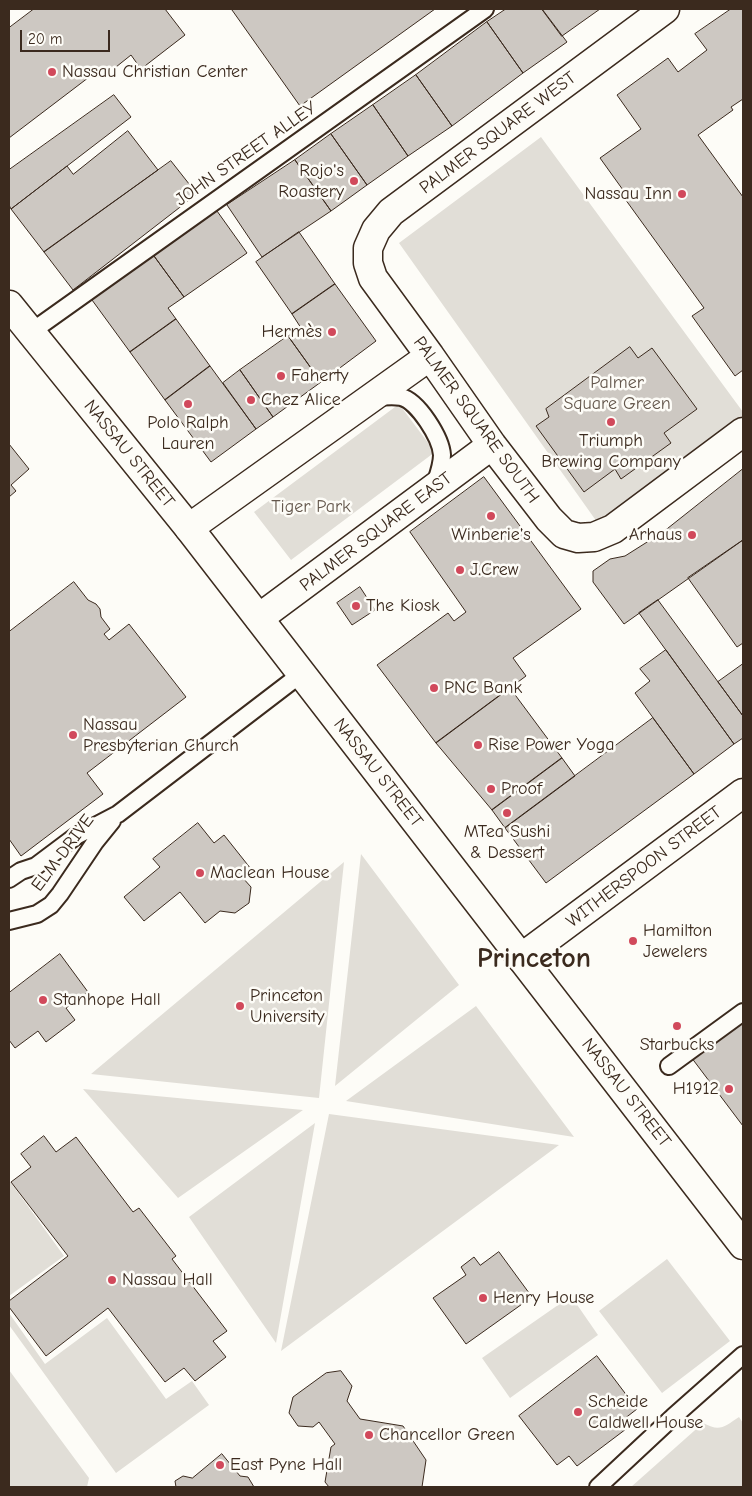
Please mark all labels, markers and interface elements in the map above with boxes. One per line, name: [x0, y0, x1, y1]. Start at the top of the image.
scale bar: [22, 20, 112, 52]
text: 20 m: [28, 30, 62, 48]
place label: Nassau Christian Center: [62, 61, 247, 83]
marker: Nassau Christian Center: [46, 66, 58, 78]
street label: PALMER SQUARE WEST: [416, 67, 580, 199]
street label: JOHN STREET ALLEY: [171, 97, 321, 211]
place label: Rojo's Roastery: [278, 160, 344, 202]
marker: Rojo's Roastery: [348, 175, 360, 187]
place label: Nassau Inn: [584, 183, 672, 205]
marker: Nassau Inn: [676, 188, 688, 200]
place label: Hermès: [261, 321, 322, 343]
marker: Hermès: [326, 326, 338, 338]
street label: PALMER SQUARE SOUTH: [408, 332, 544, 508]
place label: Faherty: [291, 365, 349, 387]
marker: Faherty: [275, 370, 287, 382]
park label: Palmer Square Green: [563, 372, 671, 414]
place label: Chez Alice: [261, 389, 341, 411]
marker: Chez Alice: [245, 394, 257, 406]
street label: NASSAU STREET: [79, 396, 179, 512]
marker: Polo Ralph Lauren: [182, 398, 194, 410]
place label: Polo Ralph Lauren: [147, 412, 229, 454]
marker: Triumph Brewing Company: [605, 416, 617, 428]
place label: Triumph Brewing Company: [541, 430, 681, 472]
street label: PALMER SQUARE EAST: [296, 468, 456, 596]
park label: Tiger Park: [271, 496, 351, 518]
marker: Winberie's: [485, 510, 497, 522]
place label: Winberie's: [451, 524, 531, 546]
place label: Arhaus: [629, 524, 682, 546]
marker: Arhaus: [686, 529, 698, 541]
place label: J.Crew: [470, 559, 519, 581]
marker: J.Crew: [454, 564, 466, 576]
place label: The Kiosk: [366, 595, 440, 617]
marker: The Kiosk: [350, 600, 362, 612]
place label: PNC Bank: [444, 677, 522, 699]
marker: PNC Bank: [428, 682, 440, 694]
place label: Nassau Presbyterian Church: [83, 714, 239, 756]
street label: NASSAU STREET: [329, 714, 427, 832]
marker: Nassau Presbyterian Church: [67, 729, 79, 741]
place label: Rise Power Yoga: [488, 734, 615, 756]
marker: Rise Power Yoga: [472, 739, 484, 751]
place label: Proof: [501, 778, 542, 800]
marker: Proof: [485, 783, 497, 795]
street label: WITHERSPOON STREET: [562, 802, 726, 932]
marker: MTea Sushi & Dessert: [501, 807, 513, 819]
street label: ELM DRIVE: [27, 810, 99, 896]
place label: MTea Sushi & Dessert: [464, 821, 550, 864]
place label: Maclean House: [210, 862, 329, 884]
marker: Maclean House: [194, 867, 206, 879]
place label: Hamilton Jewelers: [643, 920, 712, 962]
marker: Hamilton Jewelers: [627, 935, 639, 947]
district label: Princeton: [477, 942, 591, 976]
place label: Princeton University: [250, 985, 325, 1028]
place label: Stanhope Hall: [53, 989, 161, 1011]
marker: Stanhope Hall: [37, 994, 49, 1006]
marker: Princeton University: [234, 1000, 246, 1012]
marker: Starbucks: [671, 1020, 683, 1032]
street label: NASSAU STREET: [577, 1034, 675, 1152]
place label: Starbucks: [640, 1034, 714, 1056]
place label: H1912: [673, 1078, 719, 1100]
marker: H1912: [723, 1083, 735, 1095]
place label: Nassau Hall: [122, 1269, 213, 1291]
marker: Nassau Hall: [106, 1274, 118, 1286]
place label: Henry House: [493, 1287, 594, 1309]
marker: Henry House: [477, 1292, 489, 1304]
place label: Scheide Caldwell House: [588, 1391, 703, 1434]
marker: Scheide Caldwell House: [572, 1406, 584, 1418]
place label: Chancellor Green: [379, 1424, 515, 1446]
marker: Chancellor Green: [363, 1429, 375, 1441]
place label: East Pyne Hall: [230, 1454, 342, 1476]
marker: East Pyne Hall: [214, 1459, 226, 1471]

